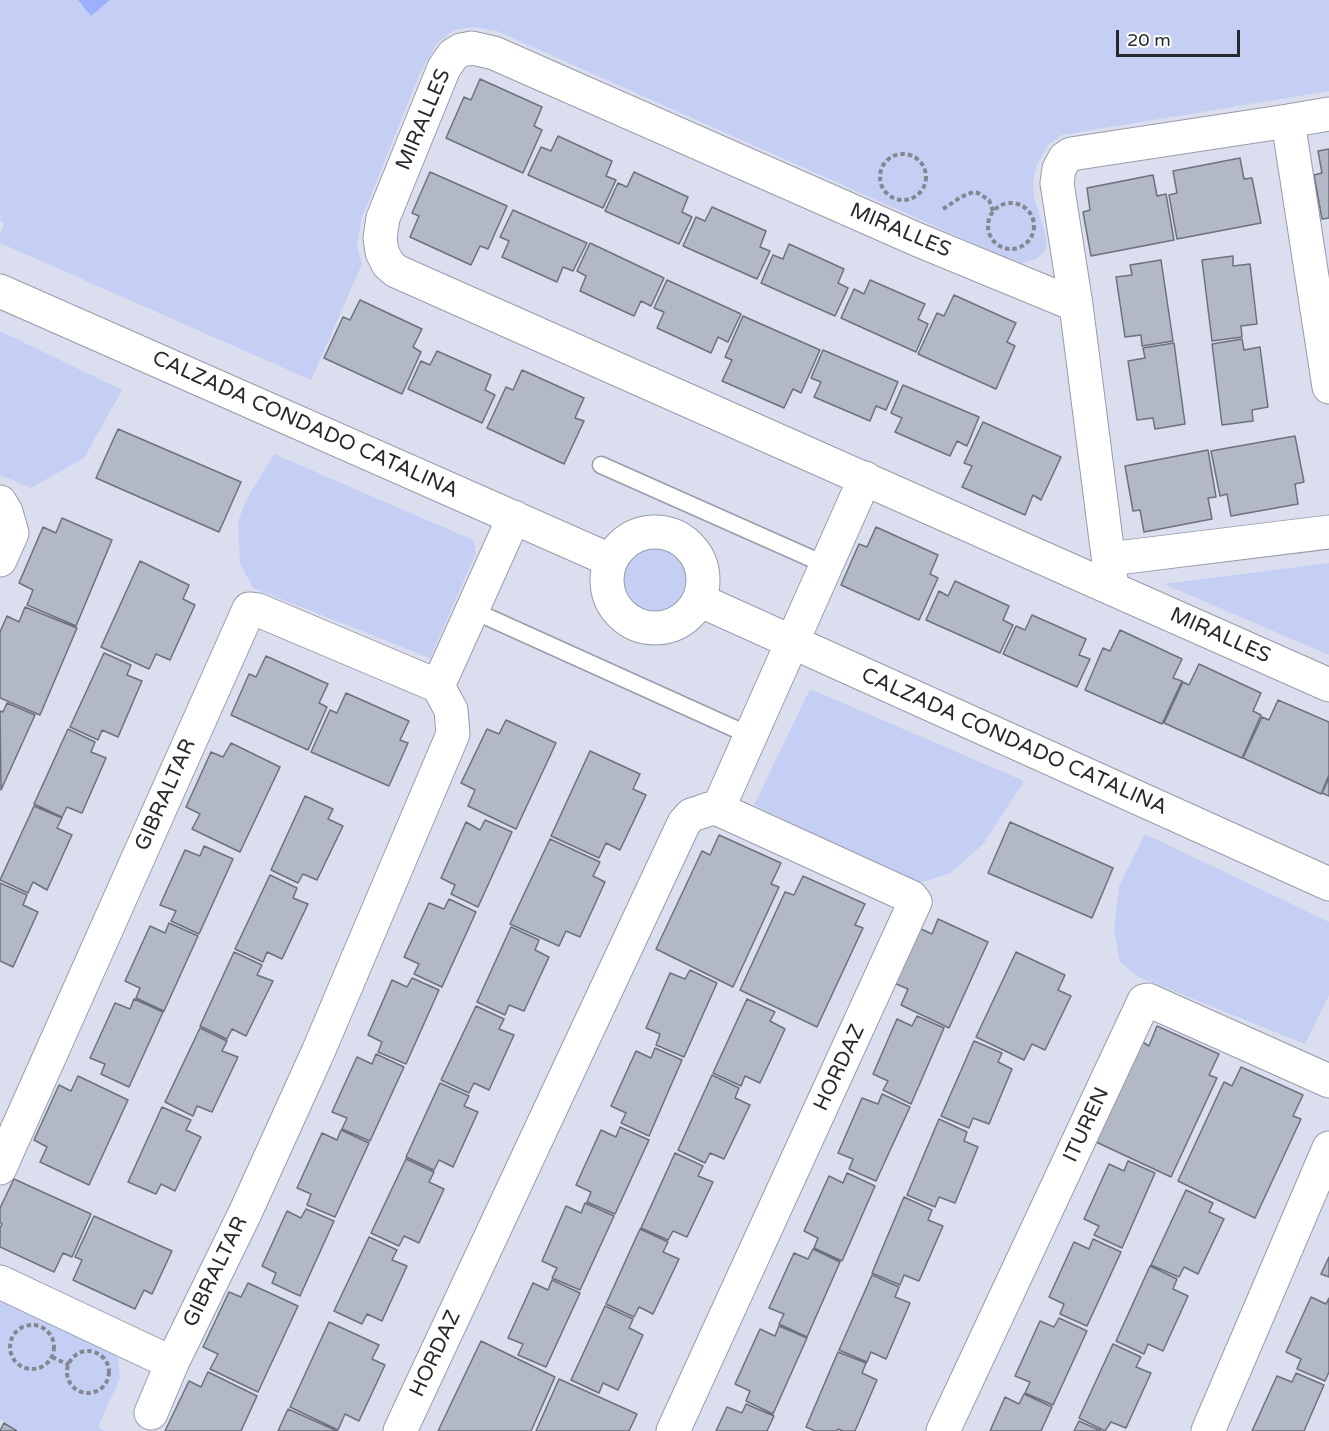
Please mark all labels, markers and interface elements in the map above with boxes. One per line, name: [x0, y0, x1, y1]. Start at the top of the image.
scale bar: [1119, 18, 1244, 56]
text: 20 m: [1127, 29, 1171, 51]
street label: MIRALLES: [391, 66, 457, 174]
street label: MIRALLES: [846, 198, 954, 264]
street label: CALZADA CONDADO CATALINA: [148, 346, 462, 504]
street label: MIRALLES: [1166, 603, 1274, 669]
street label: CALZADA CONDADO CATALINA: [857, 663, 1171, 821]
street label: GIBRALTAR: [130, 735, 202, 855]
street label: HORDAZ: [809, 1021, 871, 1115]
street label: ITUREN: [1059, 1083, 1115, 1167]
street label: GIBRALTAR: [178, 1213, 254, 1331]
street label: HORDAZ: [405, 1307, 467, 1401]

